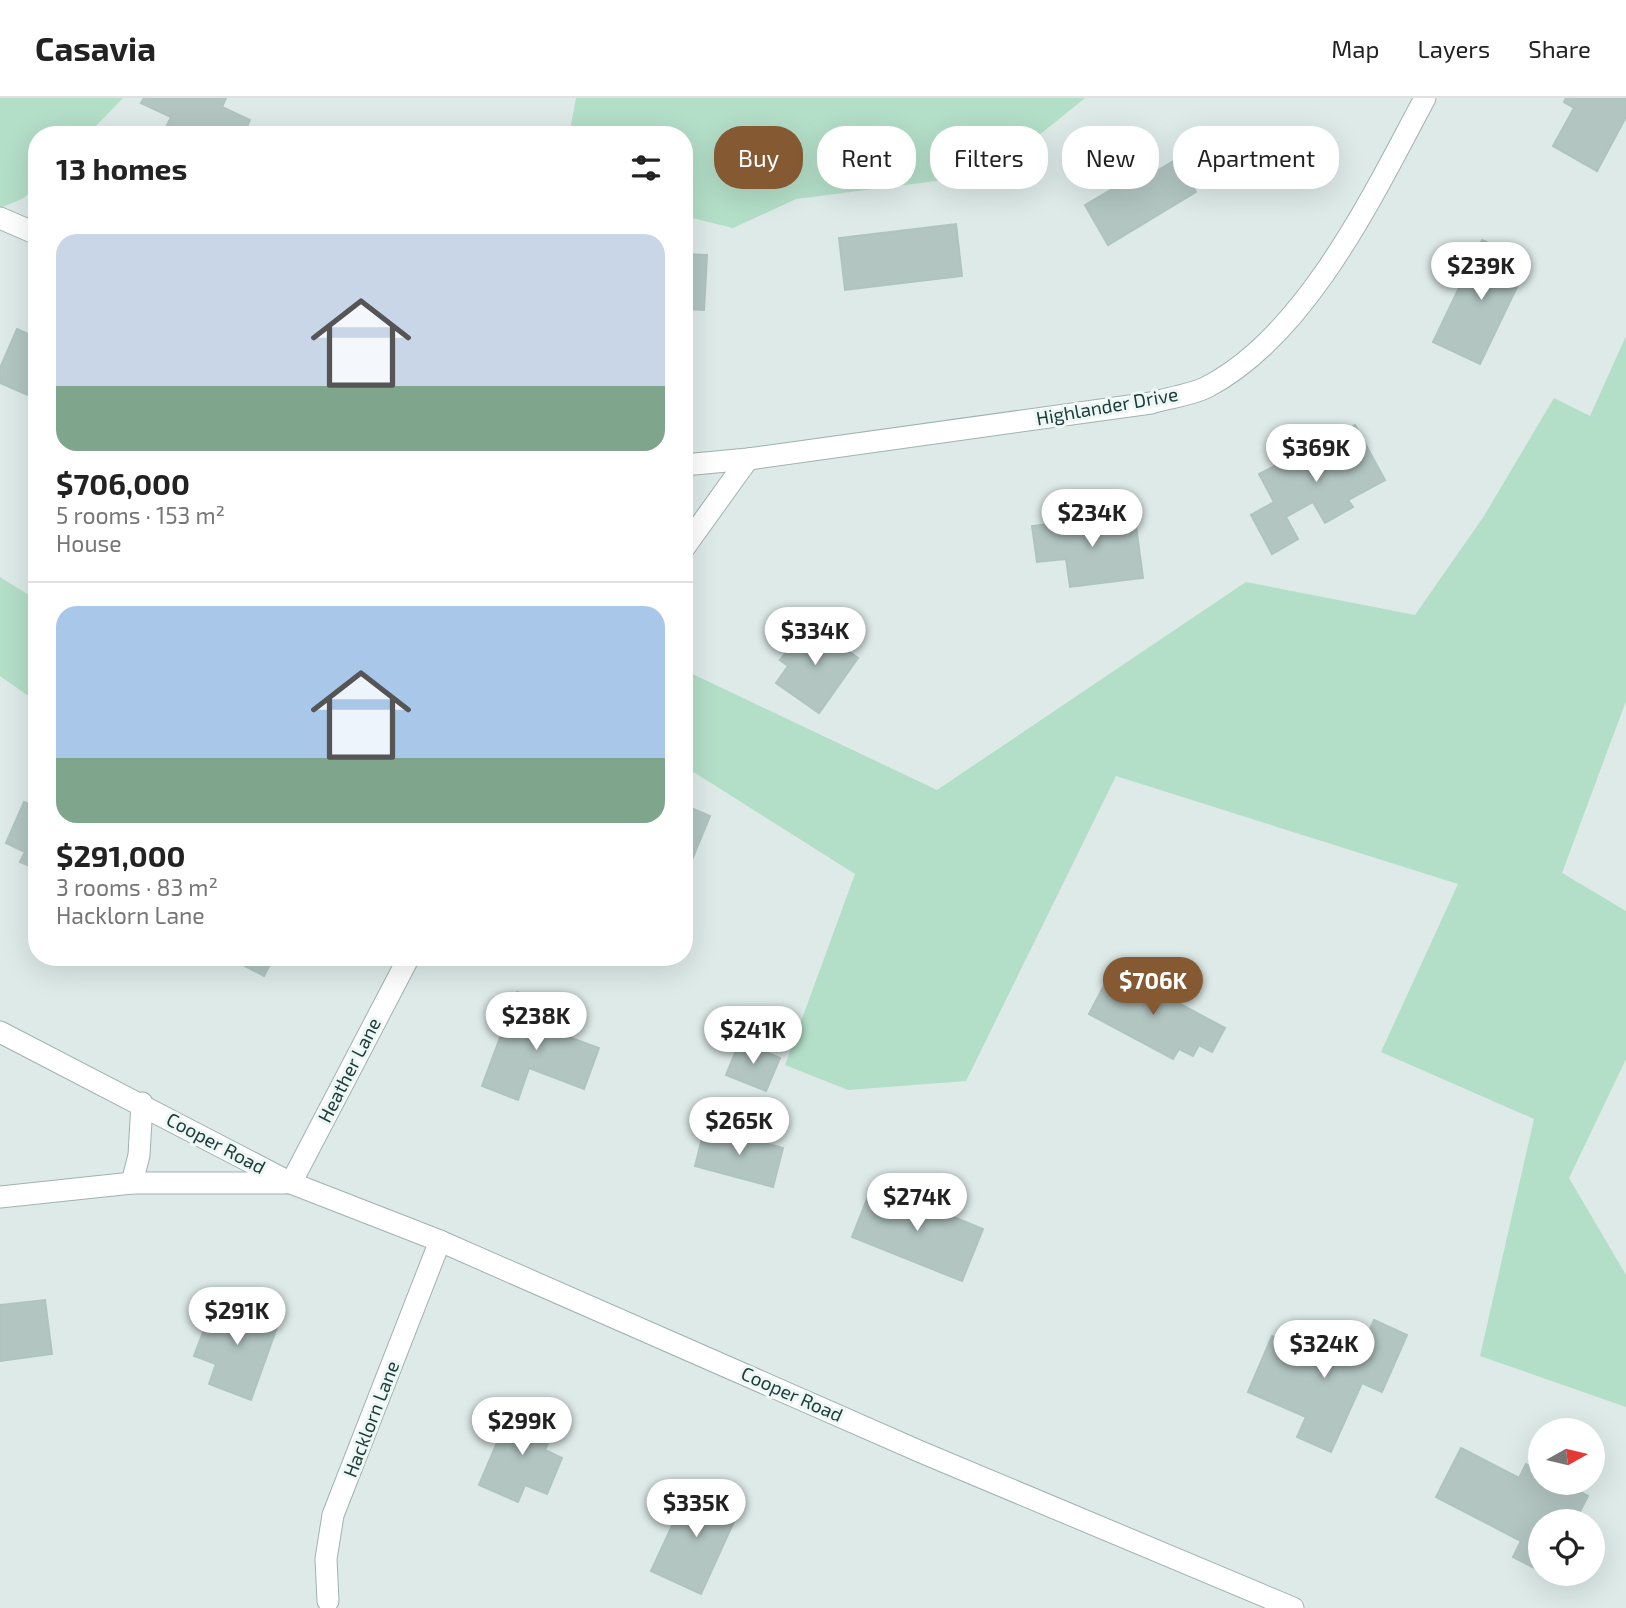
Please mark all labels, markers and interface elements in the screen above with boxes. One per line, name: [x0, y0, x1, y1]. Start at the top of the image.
text: Casavia: [35, 28, 156, 68]
text: Map: [1331, 34, 1379, 63]
text: Layers: [1417, 34, 1490, 63]
text: Share: [1528, 34, 1591, 63]
chip: Buy: [714, 126, 803, 189]
chip: Rent: [817, 126, 916, 189]
chip: Filters: [930, 126, 1048, 189]
chip: New: [1062, 126, 1159, 189]
chip: Apartment: [1173, 126, 1339, 189]
icon: filters: [627, 149, 665, 187]
text: 13 homes: [56, 150, 187, 186]
pin: $239K: [1432, 242, 1530, 302]
text: $239K: [1447, 251, 1515, 279]
icon: home: [298, 280, 424, 406]
street label: Highlander Drive: [1034, 382, 1180, 429]
pin: $369K: [1267, 424, 1365, 484]
text: $369K: [1282, 433, 1350, 461]
text: $706,000: [56, 465, 190, 501]
pin: $234K: [1043, 490, 1141, 549]
text: $234K: [1058, 498, 1126, 526]
text: 5 rooms · 153 m²: [56, 501, 225, 529]
text: House: [56, 529, 122, 557]
pin: $334K: [766, 608, 864, 667]
text: $334K: [781, 616, 849, 644]
icon: home: [298, 652, 424, 778]
text: $291,000: [56, 837, 186, 873]
text: 3 rooms · 83 m²: [56, 873, 218, 901]
text: Hacklorn Lane: [56, 901, 205, 929]
pin: $706K: [1104, 958, 1202, 1017]
text: $706K: [1119, 966, 1187, 994]
pin: $238K: [487, 992, 585, 1052]
text: $238K: [502, 1001, 570, 1029]
pin: $241K: [704, 1006, 802, 1066]
street label: Heather Lane: [312, 1013, 385, 1126]
text: $241K: [720, 1015, 786, 1043]
pin: $265K: [690, 1098, 788, 1157]
text: $265K: [705, 1106, 773, 1134]
street label: Cooper Road: [163, 1107, 270, 1178]
pin: $274K: [868, 1174, 966, 1233]
text: $274K: [883, 1182, 951, 1210]
pin: $291K: [188, 1288, 286, 1347]
text: $291K: [205, 1296, 269, 1324]
pin: $324K: [1275, 1320, 1373, 1380]
text: $324K: [1290, 1329, 1358, 1357]
street label: Hacklorn Lane: [338, 1357, 403, 1480]
street label: Cooper Road: [738, 1361, 847, 1426]
pin: $299K: [473, 1398, 571, 1457]
text: $299K: [488, 1406, 556, 1434]
north arrow: [1528, 1418, 1605, 1494]
map controls: [1528, 1418, 1605, 1586]
pin: $335K: [647, 1480, 745, 1539]
text: $335K: [663, 1488, 729, 1516]
button: locate: [1528, 1509, 1605, 1586]

